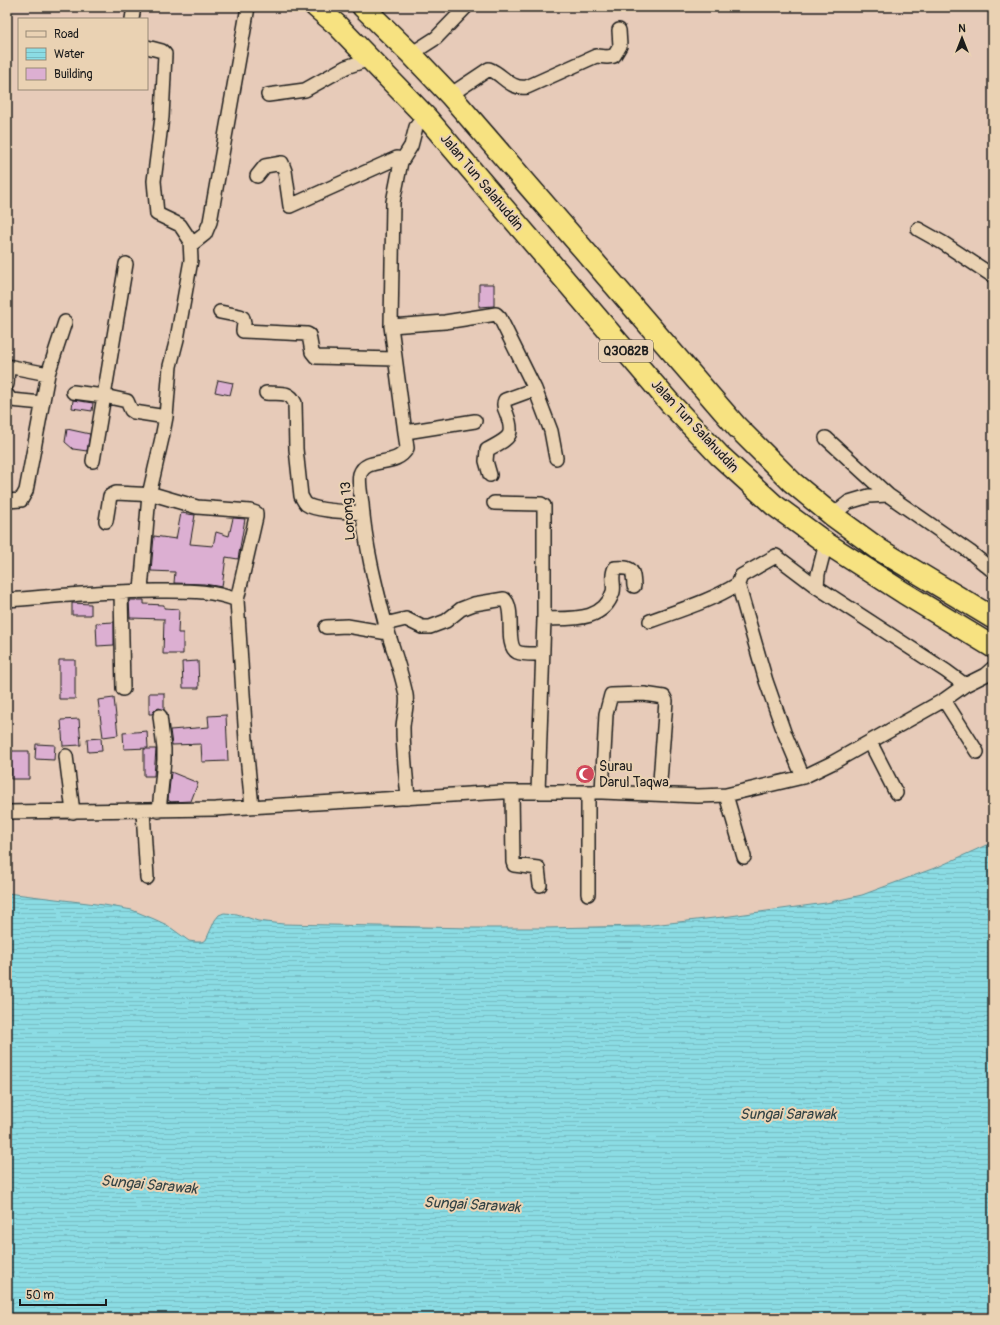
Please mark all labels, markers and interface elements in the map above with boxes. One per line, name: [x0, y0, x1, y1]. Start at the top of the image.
legend: [18, 18, 148, 90]
north arrow: [942, 18, 982, 58]
text: N: [958, 22, 966, 35]
text: Road: [54, 27, 79, 42]
text: Water: [54, 47, 85, 62]
text: Building: [54, 67, 93, 82]
street label: Jalan Tun Salahuddin: [437, 130, 527, 234]
road number: Q3082B: [599, 340, 653, 362]
street label: Jalan Tun Salahuddin: [647, 376, 743, 476]
street label: Lorong 13: [337, 481, 359, 541]
place label: Surau Darul Taqwa: [599, 758, 669, 791]
mosque icon: Surau Darul Taqwa: [574, 763, 596, 785]
water label: Sungai Sarawak: [740, 1105, 838, 1124]
water label: Sungai Sarawak: [100, 1171, 200, 1199]
water label: Sungai Sarawak: [423, 1193, 522, 1217]
scale bar: [20, 1281, 106, 1307]
text: 50 m: [26, 1288, 54, 1303]

